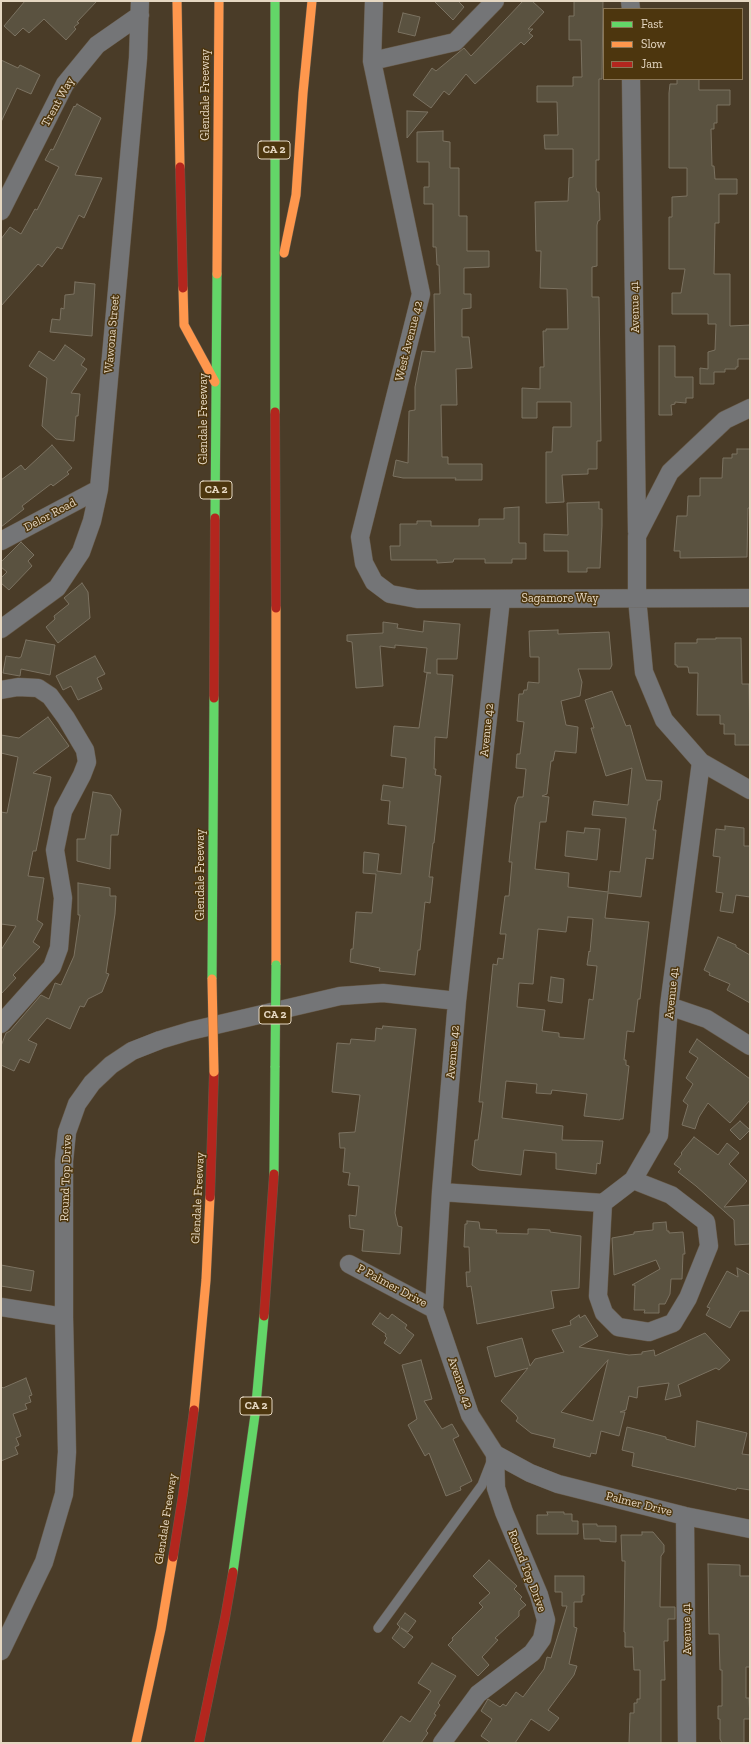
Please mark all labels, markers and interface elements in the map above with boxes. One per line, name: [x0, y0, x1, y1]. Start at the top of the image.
legend: [603, 8, 743, 80]
text: Fast: [641, 17, 663, 31]
text: Slow: [641, 37, 666, 51]
street label: Glendale Freeway: [199, 49, 213, 141]
text: Jam: [641, 57, 662, 71]
street label: Trent Way: [39, 75, 77, 129]
road number: CA 2: [258, 141, 290, 159]
street label: Avenue 41: [627, 281, 643, 333]
street label: Wawona Street: [101, 294, 123, 374]
street label: West Avenue 42: [392, 299, 426, 383]
street label: Glendale Freeway: [197, 373, 211, 465]
road number: CA 2: [200, 481, 232, 499]
street label: Delor Road: [21, 495, 79, 535]
street label: Sagamore Way: [522, 592, 598, 606]
street label: Avenue 42: [477, 703, 497, 757]
street label: Glendale Freeway: [194, 829, 208, 921]
street label: Avenue 41: [662, 966, 682, 1020]
road number: CA 2: [259, 1006, 291, 1024]
street label: Avenue 42: [444, 1025, 462, 1079]
street label: Round Top Drive: [57, 1134, 75, 1222]
street label: Glendale Freeway: [188, 1152, 208, 1244]
street label: P Palmer Drive: [354, 1261, 430, 1311]
street label: Avenue 42: [445, 1355, 475, 1411]
road number: CA 2: [240, 1397, 272, 1415]
street label: Glendale Freeway: [152, 1473, 180, 1565]
street label: Palmer Drive: [604, 1489, 674, 1519]
street label: Round Top Drive: [505, 1528, 549, 1614]
street label: Avenue 41: [679, 1603, 695, 1655]

